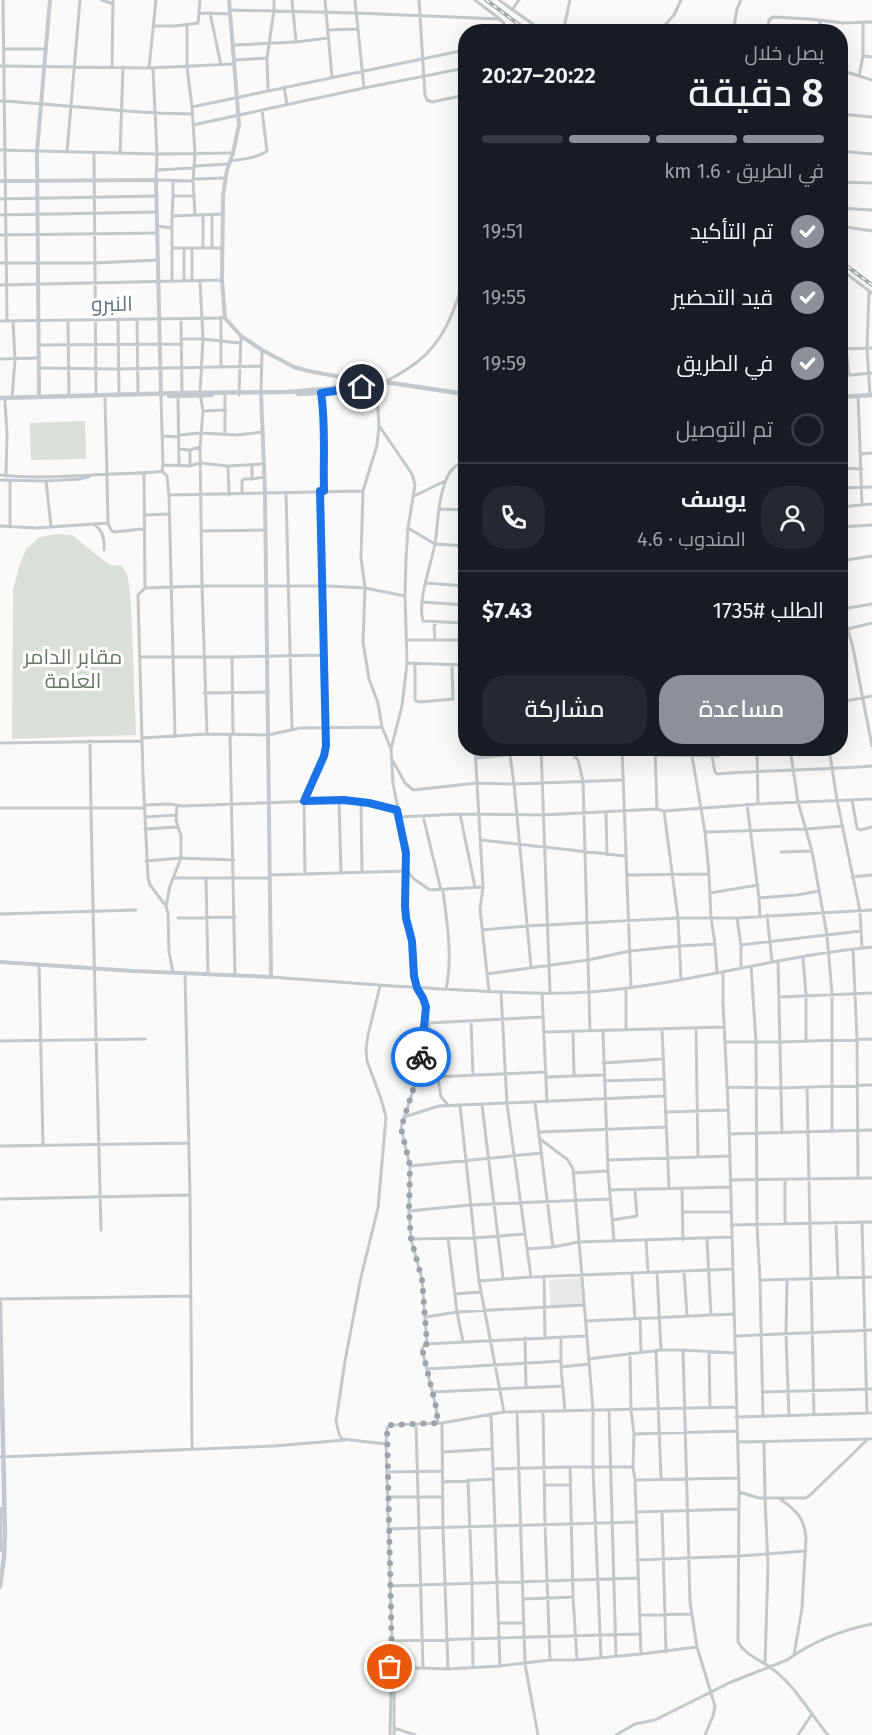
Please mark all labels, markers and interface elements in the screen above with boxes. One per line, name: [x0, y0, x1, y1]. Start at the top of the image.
text: يصل خلال: [744, 41, 824, 65]
text: 20:22–20:27: [482, 62, 596, 89]
text: 8 دقيقة: [688, 70, 824, 116]
text: في الطريق · 1.6 km: [664, 159, 824, 183]
icon: check: [791, 215, 824, 248]
text: تم التأكيد: [690, 218, 773, 245]
text: 19:51: [482, 219, 524, 243]
icon: check: [791, 281, 824, 314]
text: قيد التحضير: [672, 284, 773, 311]
text: 19:55: [482, 285, 526, 309]
street label: النبرو: [91, 291, 133, 317]
icon: check: [791, 347, 824, 380]
text: في الطريق: [676, 350, 773, 377]
text: 19:59: [482, 351, 526, 375]
pin: [336, 361, 387, 412]
icon: home: [345, 370, 378, 403]
text: تم التوصيل: [676, 416, 773, 443]
button: phone: [482, 486, 545, 549]
text: يوسف: [681, 486, 746, 513]
button: person: [761, 486, 824, 549]
text: المندوب · 4.6: [637, 527, 746, 551]
text: $7.43: [482, 597, 532, 624]
text: الطلب #1735: [713, 597, 824, 624]
park label: مقابر الدامر العامة: [23, 644, 122, 694]
button: مشاركة: [482, 675, 647, 744]
button: مساعدة: [659, 675, 824, 744]
courier: [391, 1027, 451, 1087]
icon: bike: [405, 1041, 438, 1074]
pin: [364, 1641, 415, 1692]
icon: bag: [373, 1650, 406, 1683]

